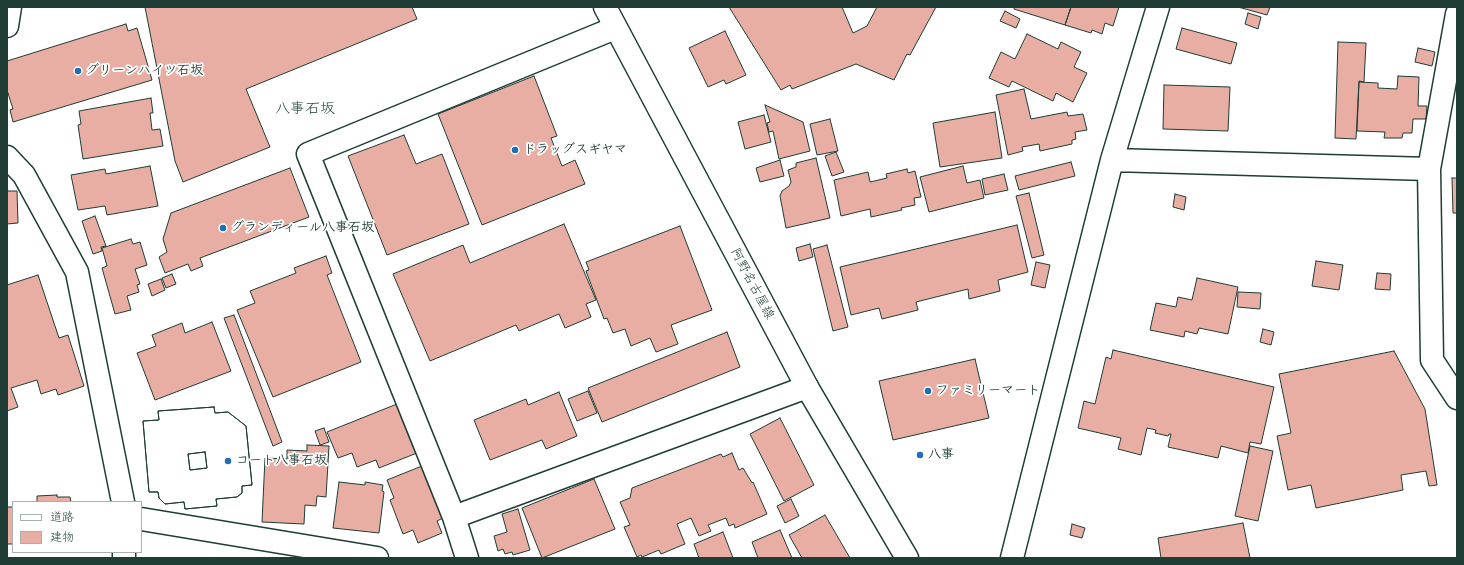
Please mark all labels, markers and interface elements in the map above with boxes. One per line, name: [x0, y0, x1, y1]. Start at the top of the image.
place label: グリーンハイツ石坂: [86, 63, 203, 79]
marker: グリーンハイツ石坂: [73, 66, 83, 76]
district label: 八事石坂: [275, 100, 335, 118]
place label: ドラッグスギヤマ: [523, 142, 627, 158]
marker: ドラッグスギヤマ: [510, 145, 520, 155]
place label: グランディール八事石坂: [231, 220, 374, 236]
marker: グランディール八事石坂: [218, 223, 228, 233]
street label: 阿野名古屋線: [727, 246, 777, 322]
place label: ファミリーマート: [936, 383, 1040, 399]
marker: ファミリーマート: [923, 386, 933, 396]
place label: 八事: [928, 447, 954, 463]
marker: 八事: [915, 450, 925, 460]
place label: コート八事石坂: [236, 453, 327, 469]
marker: コート八事石坂: [223, 456, 233, 466]
legend: [12, 501, 142, 553]
text: 道路: [50, 506, 74, 528]
text: 建物: [50, 526, 74, 548]

